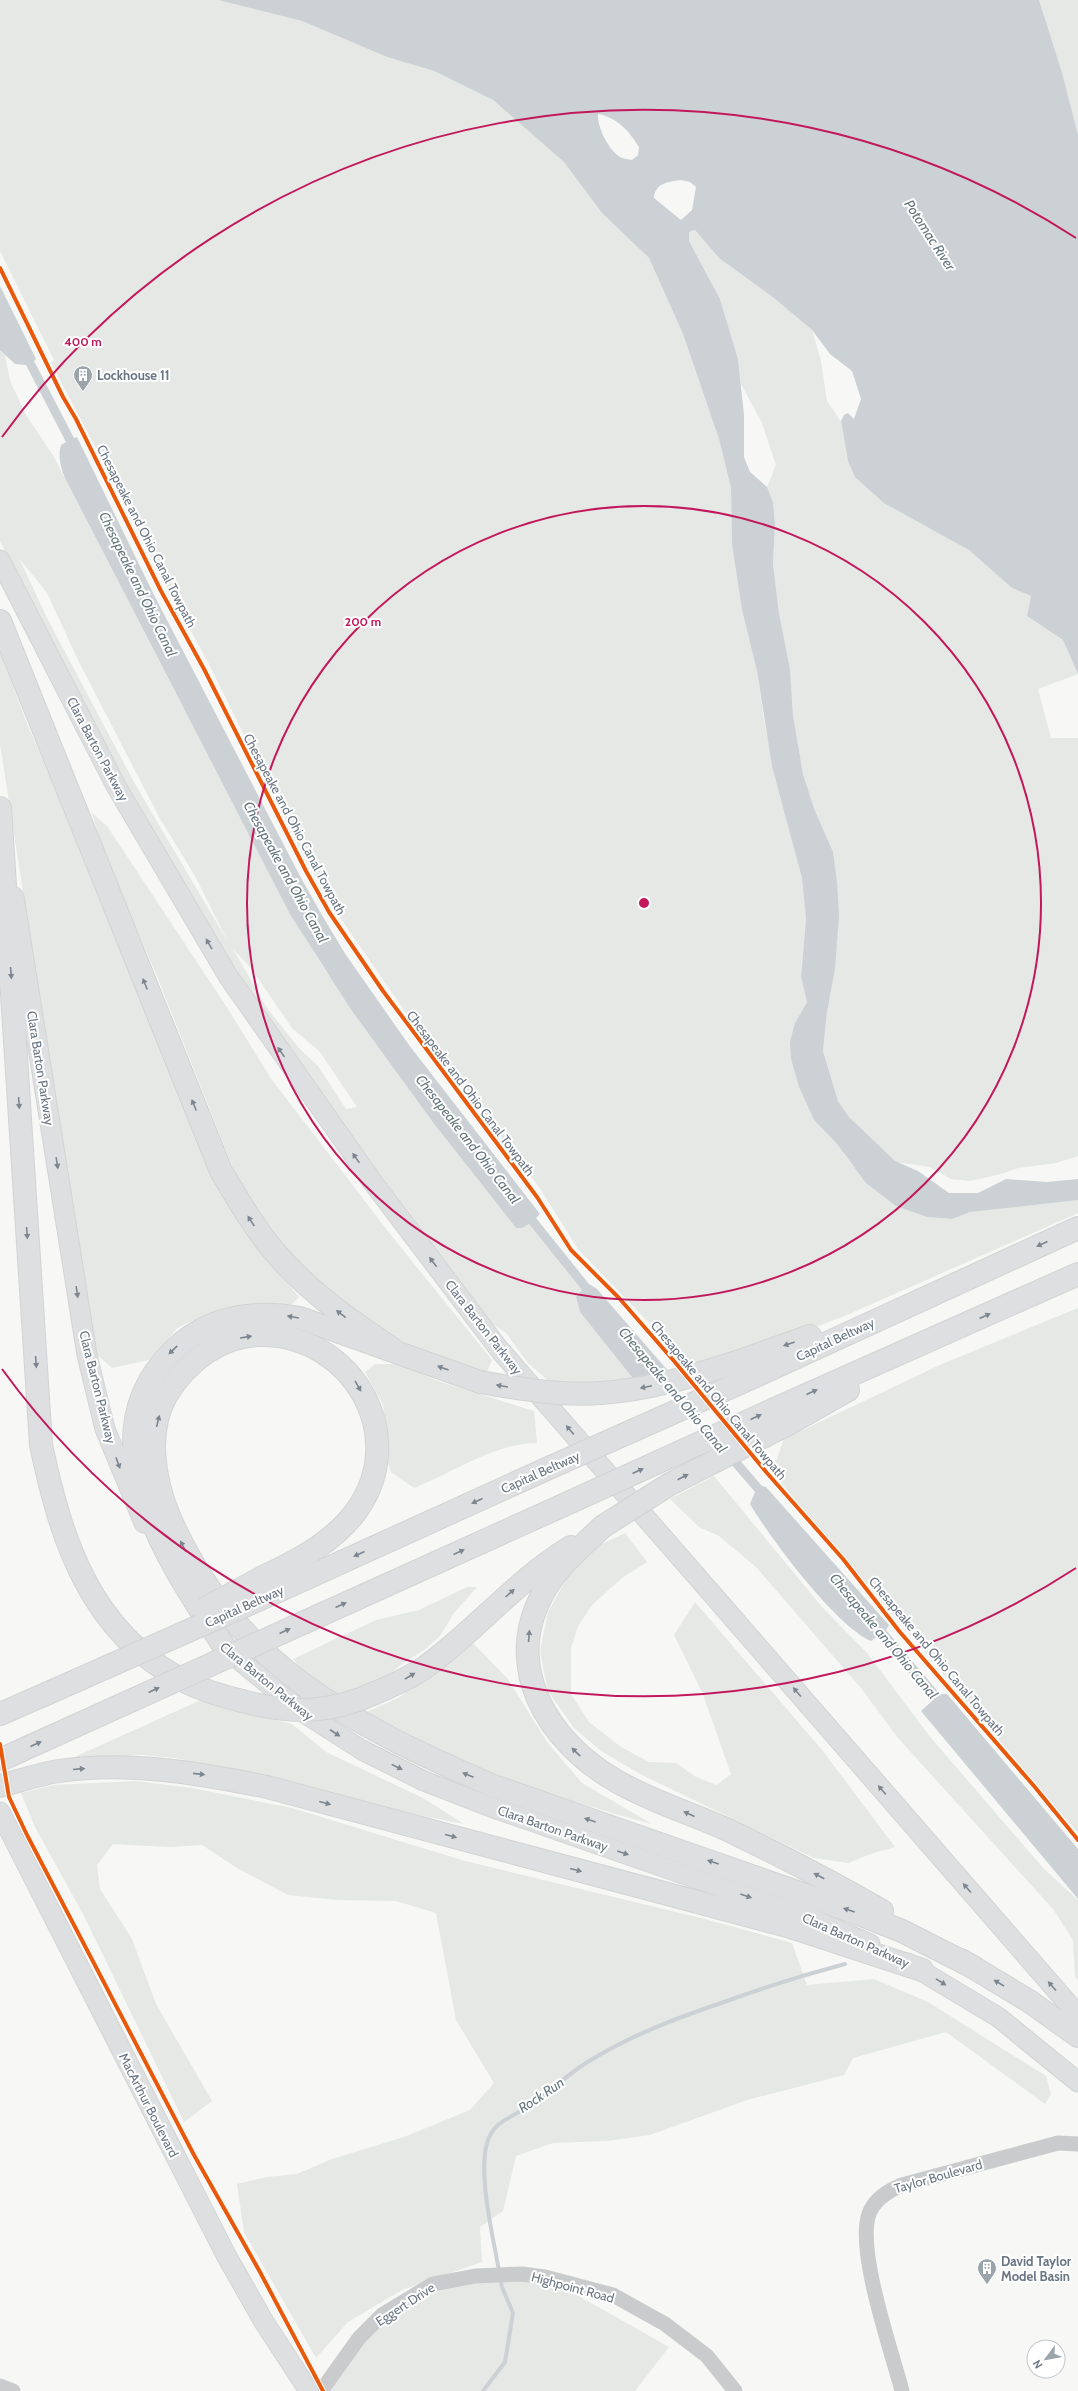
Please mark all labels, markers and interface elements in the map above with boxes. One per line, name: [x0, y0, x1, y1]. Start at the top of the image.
water label: Potomac River: [900, 196, 960, 274]
text: 400 m: [64, 334, 102, 349]
building icon: Lockhouse 11: [72, 364, 94, 392]
place label: Lockhouse 11: [97, 367, 170, 383]
street label: Chesapeake and Ohio Canal Towpath: [94, 442, 200, 630]
water label: Chesapeake and Ohio Canal: [96, 509, 180, 659]
text: 200 m: [345, 614, 381, 629]
street label: Clara Barton Parkway: [64, 694, 132, 804]
street label: Chesapeake and Ohio Canal Towpath: [240, 731, 350, 917]
water label: Chesapeake and Ohio Canal: [240, 798, 332, 946]
centre of rings: [637, 896, 651, 910]
one-way arrow: [205, 938, 212, 950]
one-way arrow: [7, 967, 14, 979]
one-way arrow: [142, 978, 148, 990]
street label: Chesapeake and Ohio Canal Towpath: [404, 1007, 538, 1179]
street label: Clara Barton Parkway: [24, 1010, 58, 1127]
one-way arrow: [277, 1047, 285, 1057]
water label: Chesapeake and Ohio Canal: [412, 1071, 524, 1207]
one-way arrow: [16, 1097, 23, 1109]
one-way arrow: [190, 1098, 196, 1110]
one-way arrow: [352, 1153, 360, 1164]
one-way arrow: [54, 1157, 60, 1169]
one-way arrow: [248, 1215, 255, 1227]
one-way arrow: [24, 1227, 31, 1239]
one-way arrow: [1036, 1241, 1048, 1247]
one-way arrow: [429, 1257, 438, 1268]
street label: Clara Barton Parkway: [442, 1277, 526, 1378]
one-way arrow: [74, 1286, 80, 1298]
one-way arrow: [336, 1310, 347, 1318]
one-way arrow: [979, 1313, 991, 1319]
one-way arrow: [287, 1314, 299, 1320]
street label: Capital Beltway: [793, 1314, 877, 1364]
street label: Chesapeake and Ohio Canal Towpath: [648, 1317, 790, 1483]
water label: Chesapeake and Ohio Canal: [615, 1323, 731, 1457]
street label: Clara Barton Parkway: [76, 1329, 120, 1445]
one-way arrow: [240, 1334, 252, 1340]
one-way arrow: [783, 1341, 795, 1347]
one-way arrow: [168, 1345, 178, 1355]
one-way arrow: [32, 1356, 39, 1368]
one-way arrow: [437, 1365, 449, 1371]
one-way arrow: [355, 1380, 362, 1392]
one-way arrow: [496, 1383, 509, 1389]
one-way arrow: [639, 1384, 652, 1390]
one-way arrow: [807, 1389, 819, 1395]
one-way arrow: [751, 1414, 763, 1420]
one-way arrow: [155, 1415, 161, 1428]
one-way arrow: [565, 1425, 574, 1435]
street label: Capital Beltway: [498, 1447, 582, 1497]
one-way arrow: [115, 1457, 121, 1469]
one-way arrow: [632, 1468, 643, 1474]
one-way arrow: [677, 1474, 689, 1481]
one-way arrow: [472, 1498, 483, 1504]
one-way arrow: [180, 1540, 187, 1551]
one-way arrow: [454, 1549, 465, 1555]
one-way arrow: [353, 1551, 364, 1557]
water label: Chesapeake and Ohio Canal: [826, 1569, 942, 1703]
street label: Chesapeake and Ohio Canal Towpath: [866, 1573, 1008, 1739]
street label: Capital Beltway: [202, 1581, 286, 1631]
one-way arrow: [505, 1589, 514, 1598]
one-way arrow: [335, 1602, 347, 1609]
one-way arrow: [279, 1628, 291, 1634]
one-way arrow: [526, 1630, 533, 1642]
street label: Clara Barton Parkway: [217, 1638, 317, 1724]
one-way arrow: [404, 1673, 416, 1680]
one-way arrow: [792, 1686, 801, 1697]
one-way arrow: [148, 1687, 160, 1693]
one-way arrow: [329, 1729, 340, 1736]
one-way arrow: [30, 1741, 41, 1747]
one-way arrow: [571, 1747, 581, 1757]
one-way arrow: [391, 1764, 403, 1770]
one-way arrow: [73, 1766, 85, 1773]
one-way arrow: [193, 1771, 205, 1777]
one-way arrow: [462, 1772, 474, 1778]
one-way arrow: [878, 1785, 887, 1794]
one-way arrow: [319, 1800, 331, 1806]
street label: Clara Barton Parkway: [496, 1802, 611, 1855]
one-way arrow: [684, 1811, 695, 1817]
one-way arrow: [584, 1816, 596, 1822]
one-way arrow: [445, 1833, 457, 1839]
one-way arrow: [617, 1850, 629, 1856]
one-way arrow: [706, 1859, 718, 1865]
one-way arrow: [571, 1867, 583, 1873]
one-way arrow: [814, 1872, 825, 1879]
one-way arrow: [963, 1883, 972, 1893]
one-way arrow: [740, 1893, 752, 1899]
one-way arrow: [842, 1906, 854, 1912]
street label: Clara Barton Parkway: [800, 1909, 912, 1971]
one-way arrow: [935, 1978, 947, 1985]
one-way arrow: [993, 1980, 1005, 1987]
one-way arrow: [1048, 1981, 1057, 1991]
street label: MacArthur Boulevard: [116, 2050, 182, 2160]
water label: Rock Run: [515, 2073, 567, 2117]
street label: Taylor Boulevard: [892, 2156, 984, 2196]
place label: David Taylor Model Basin: [1001, 2253, 1072, 2284]
building icon: David Taylor Model Basin: [976, 2257, 998, 2285]
street label: Highpoint Road: [530, 2268, 616, 2306]
street label: Eggert Drive: [372, 2279, 438, 2329]
north arrow: [1026, 2339, 1066, 2379]
text: N: [1030, 2357, 1046, 2371]

